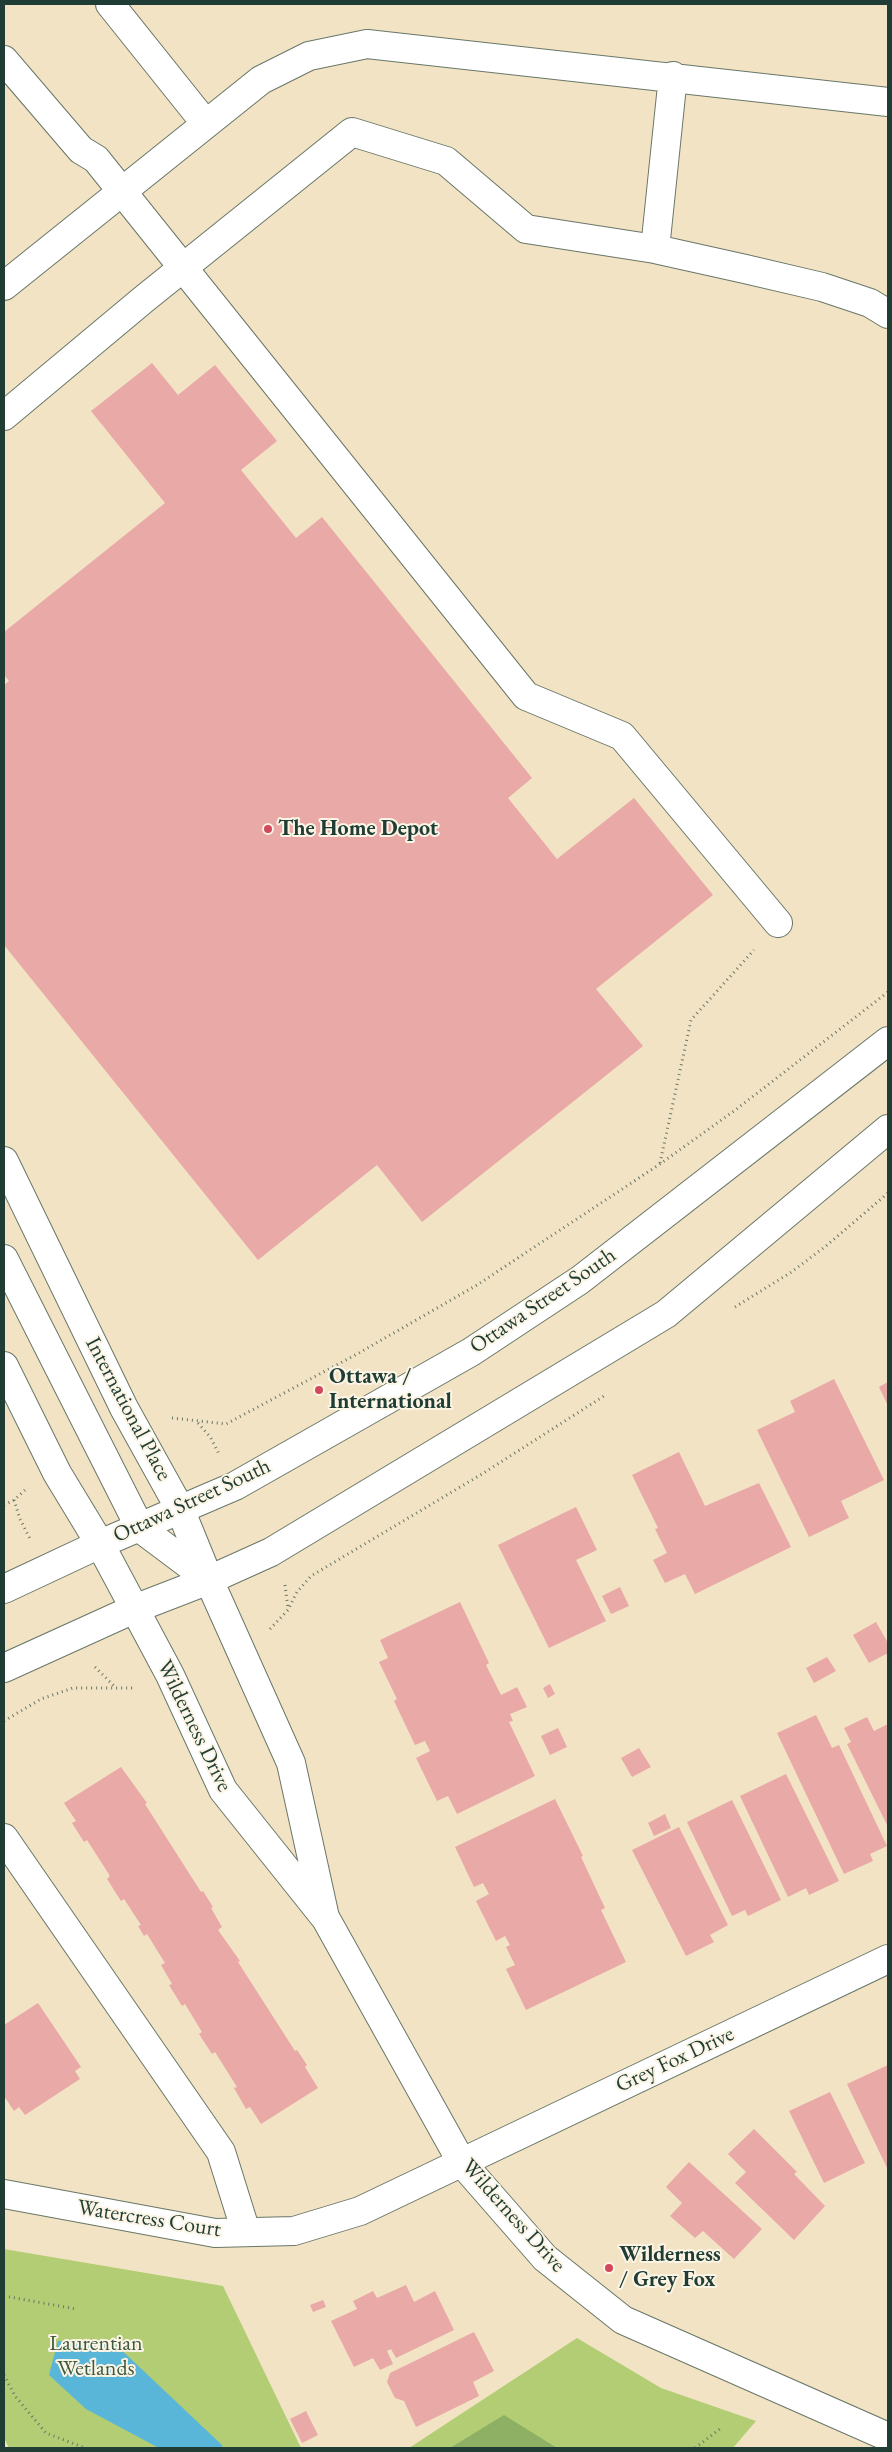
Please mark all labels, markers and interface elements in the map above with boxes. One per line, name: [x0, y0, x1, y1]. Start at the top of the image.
place label: The Home Depot: [278, 816, 438, 842]
marker: The Home Depot: [262, 823, 274, 835]
street label: Ottawa Street South: [465, 1242, 621, 1360]
street label: International Place: [79, 1333, 177, 1485]
place label: Ottawa / International: [329, 1364, 452, 1415]
marker: Ottawa / International: [313, 1384, 325, 1396]
street label: Ottawa Street South: [109, 1453, 275, 1549]
street label: Wilderness Drive: [151, 1656, 237, 1796]
street label: Grey Fox Drive: [612, 2021, 738, 2099]
street label: Wilderness Drive: [455, 2154, 571, 2278]
street label: Watercress Court: [75, 2195, 223, 2243]
place label: Wilderness / Grey Fox: [619, 2242, 721, 2294]
marker: Wilderness / Grey Fox: [603, 2262, 615, 2274]
park label: Laurentian Wetlands: [49, 2331, 143, 2382]

